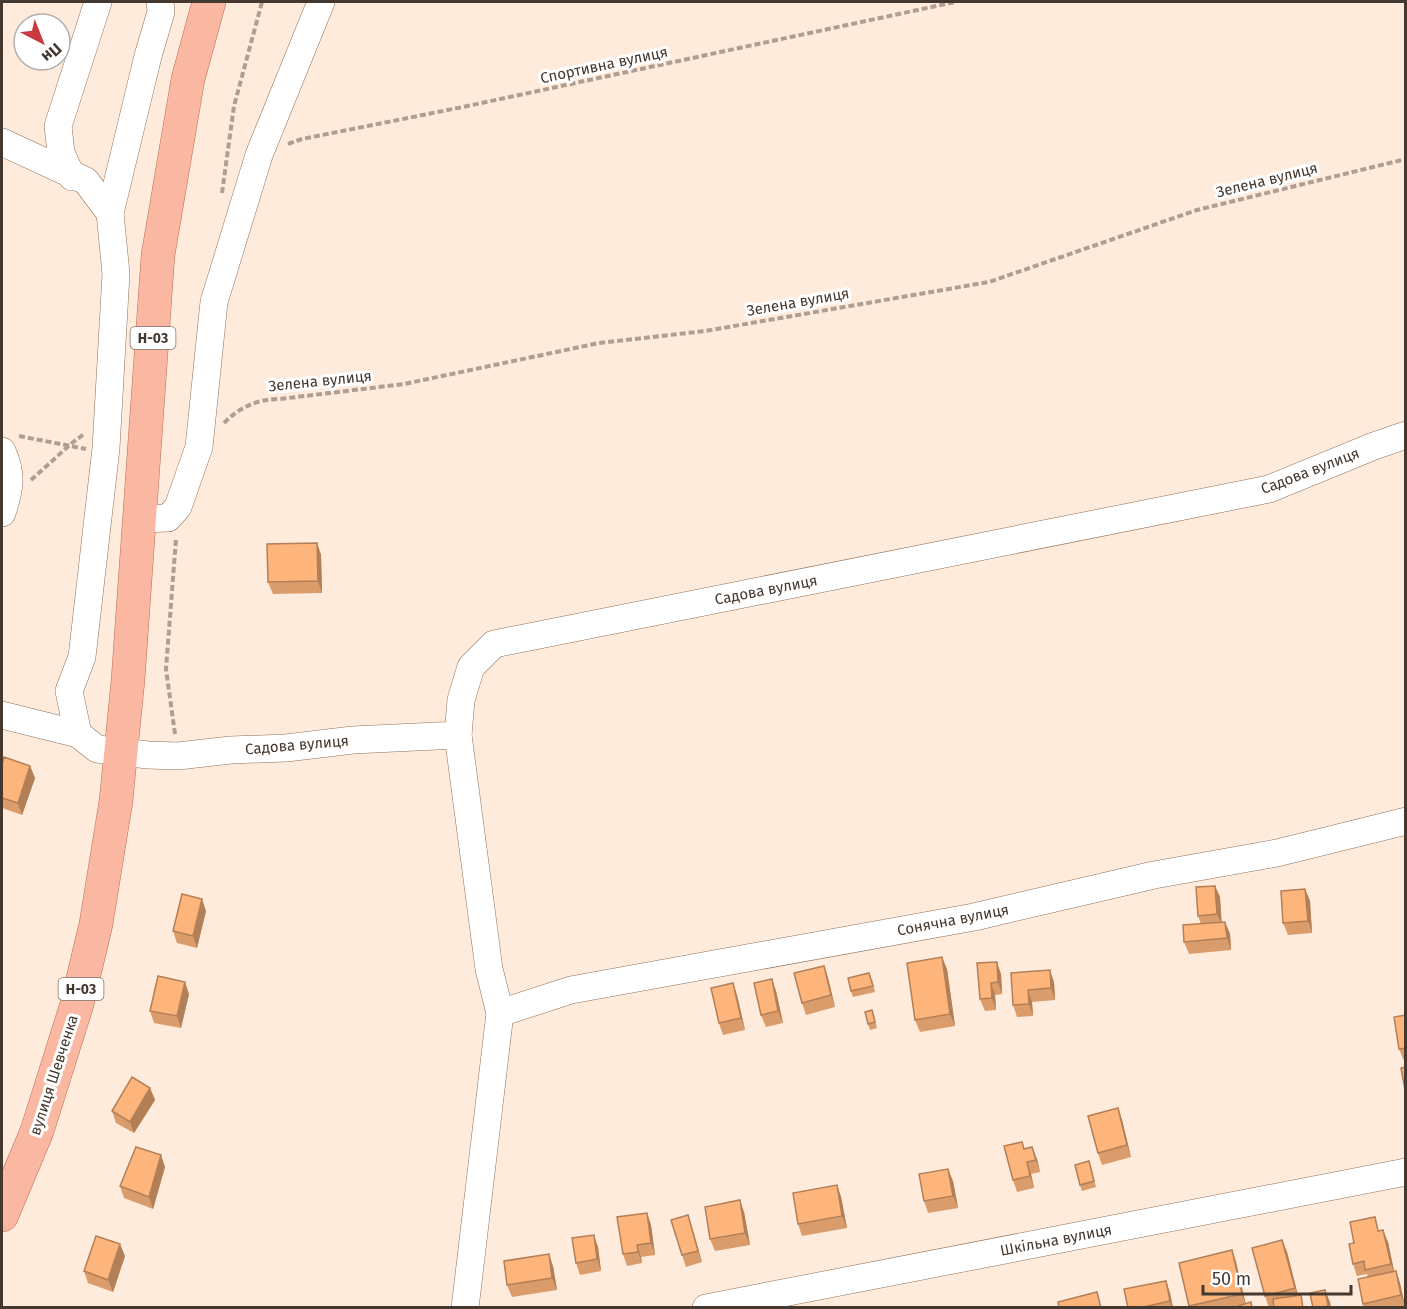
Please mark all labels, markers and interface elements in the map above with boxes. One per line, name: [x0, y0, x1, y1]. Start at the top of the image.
north arrow: [12, 12, 72, 72]
text: Пн: [38, 39, 65, 67]
street label: Спортивна вулиця: [539, 43, 669, 87]
street label: Зелена вулиця: [1214, 159, 1320, 201]
street label: Зелена вулиця: [745, 284, 851, 320]
road number: Н-03: [130, 327, 176, 349]
street label: Зелена вулиця: [267, 367, 373, 395]
street label: Садова вулиця: [1258, 444, 1362, 498]
street label: Садова вулиця: [713, 571, 819, 609]
street label: Садова вулиця: [244, 731, 350, 759]
street label: Сонячна вулиця: [896, 900, 1010, 940]
road number: Н-03: [58, 978, 104, 1000]
street label: вулиця Шевченка: [26, 1013, 82, 1137]
street label: Шкільна вулиця: [999, 1220, 1113, 1260]
scale bar: [1203, 1258, 1352, 1296]
text: 50 m: [1212, 1268, 1251, 1290]

